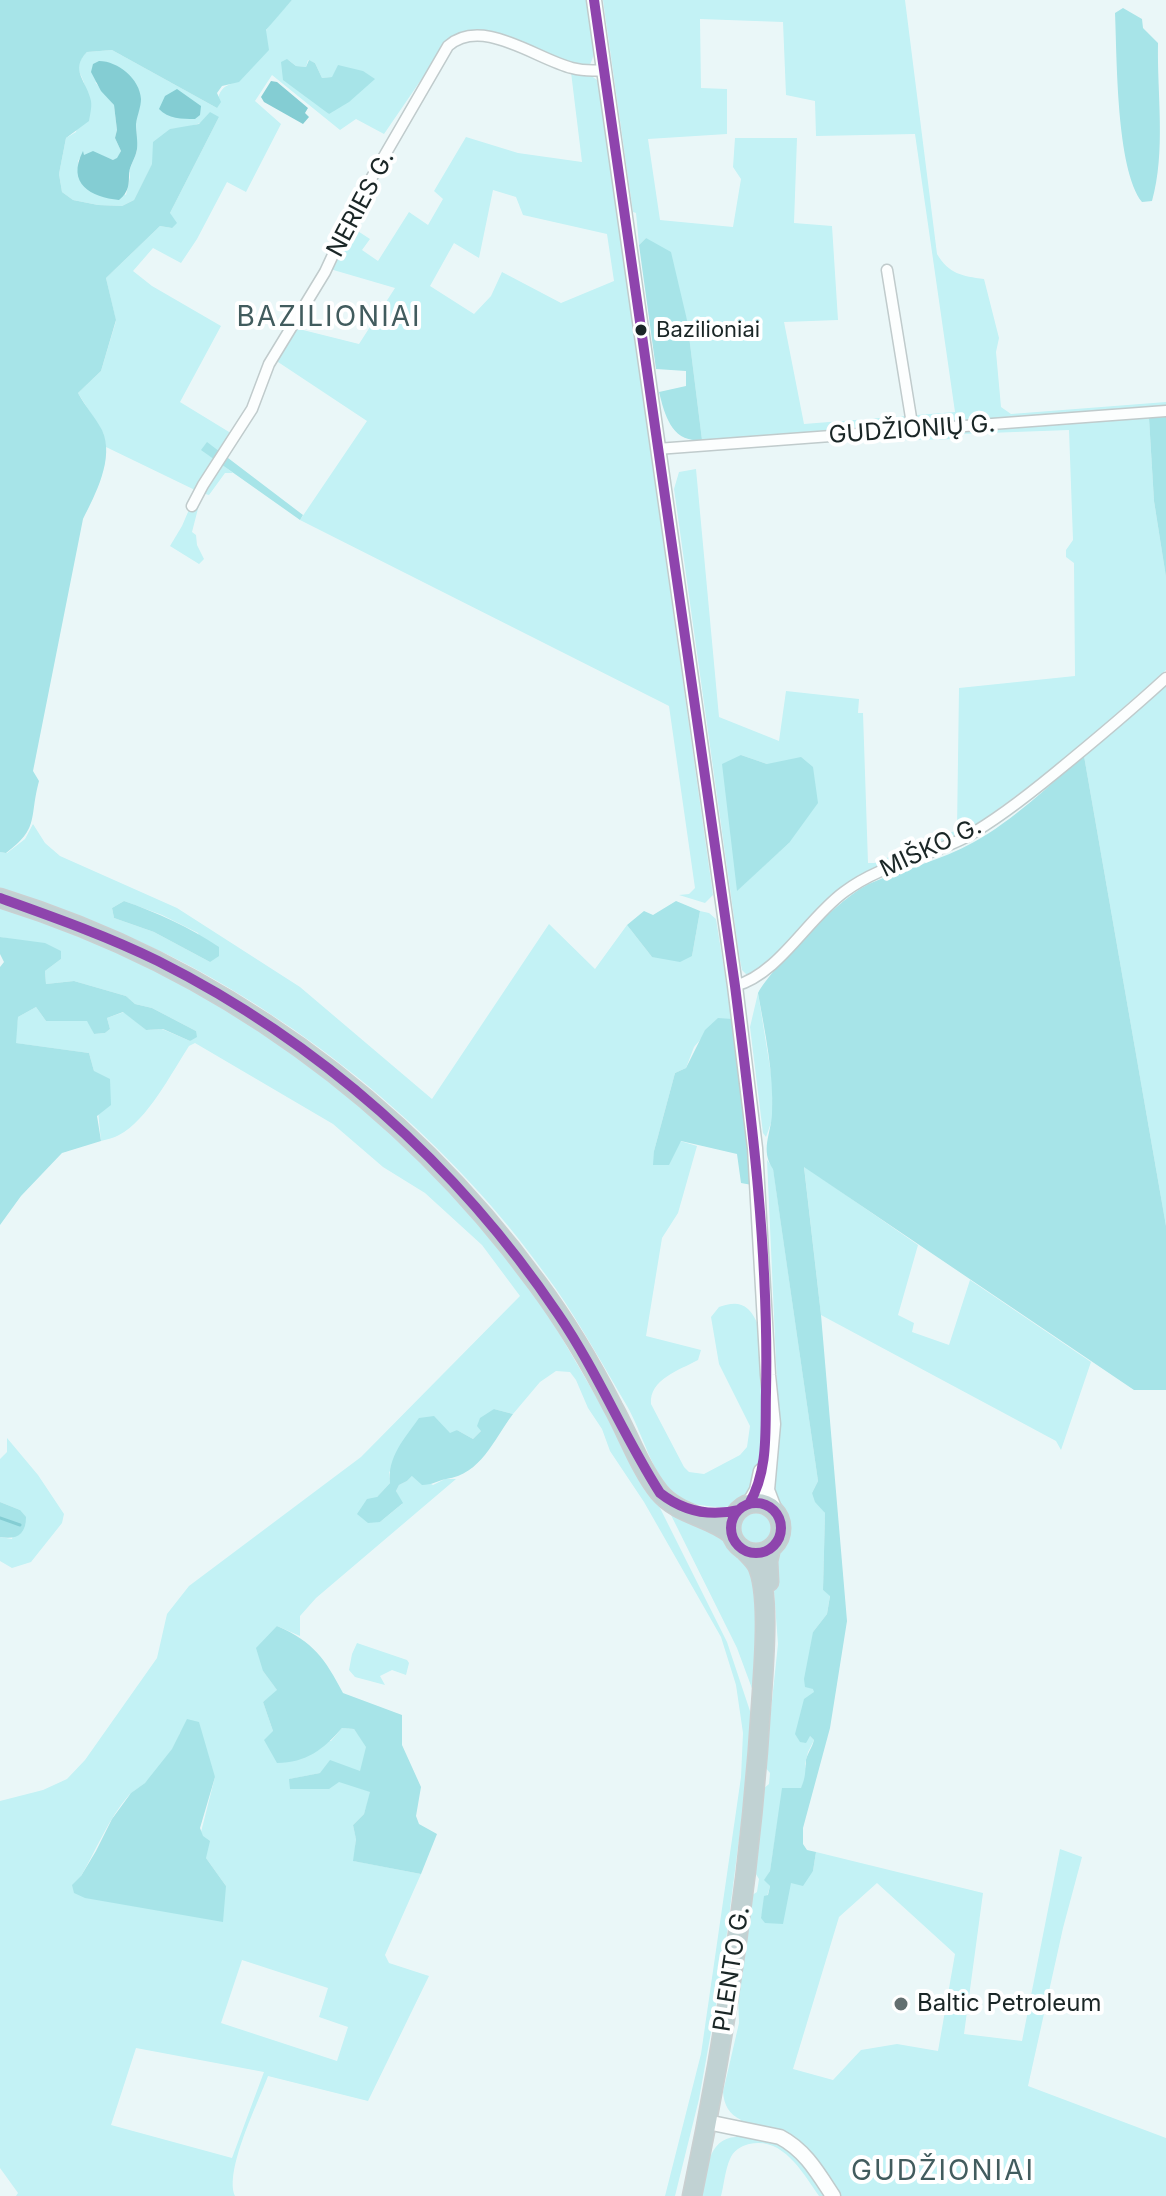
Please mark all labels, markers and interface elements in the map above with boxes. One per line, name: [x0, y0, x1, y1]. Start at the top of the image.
street label: NERIES G.: [321, 146, 401, 262]
district label: BAZILIONIAI: [237, 301, 421, 335]
place label: Bazilioniai: [656, 317, 760, 343]
marker: Bazilioniai: [633, 322, 649, 338]
street label: GUDŽIONIŲ G.: [828, 410, 996, 450]
street label: MIŠKO G.: [876, 812, 986, 884]
street label: PLENTO G.: [708, 1904, 756, 2034]
place label: Baltic Petroleum: [917, 1990, 1102, 2018]
marker: Baltic Petroleum: [892, 1995, 910, 2013]
district label: GUDŽIONIAI: [851, 2155, 1035, 2189]

